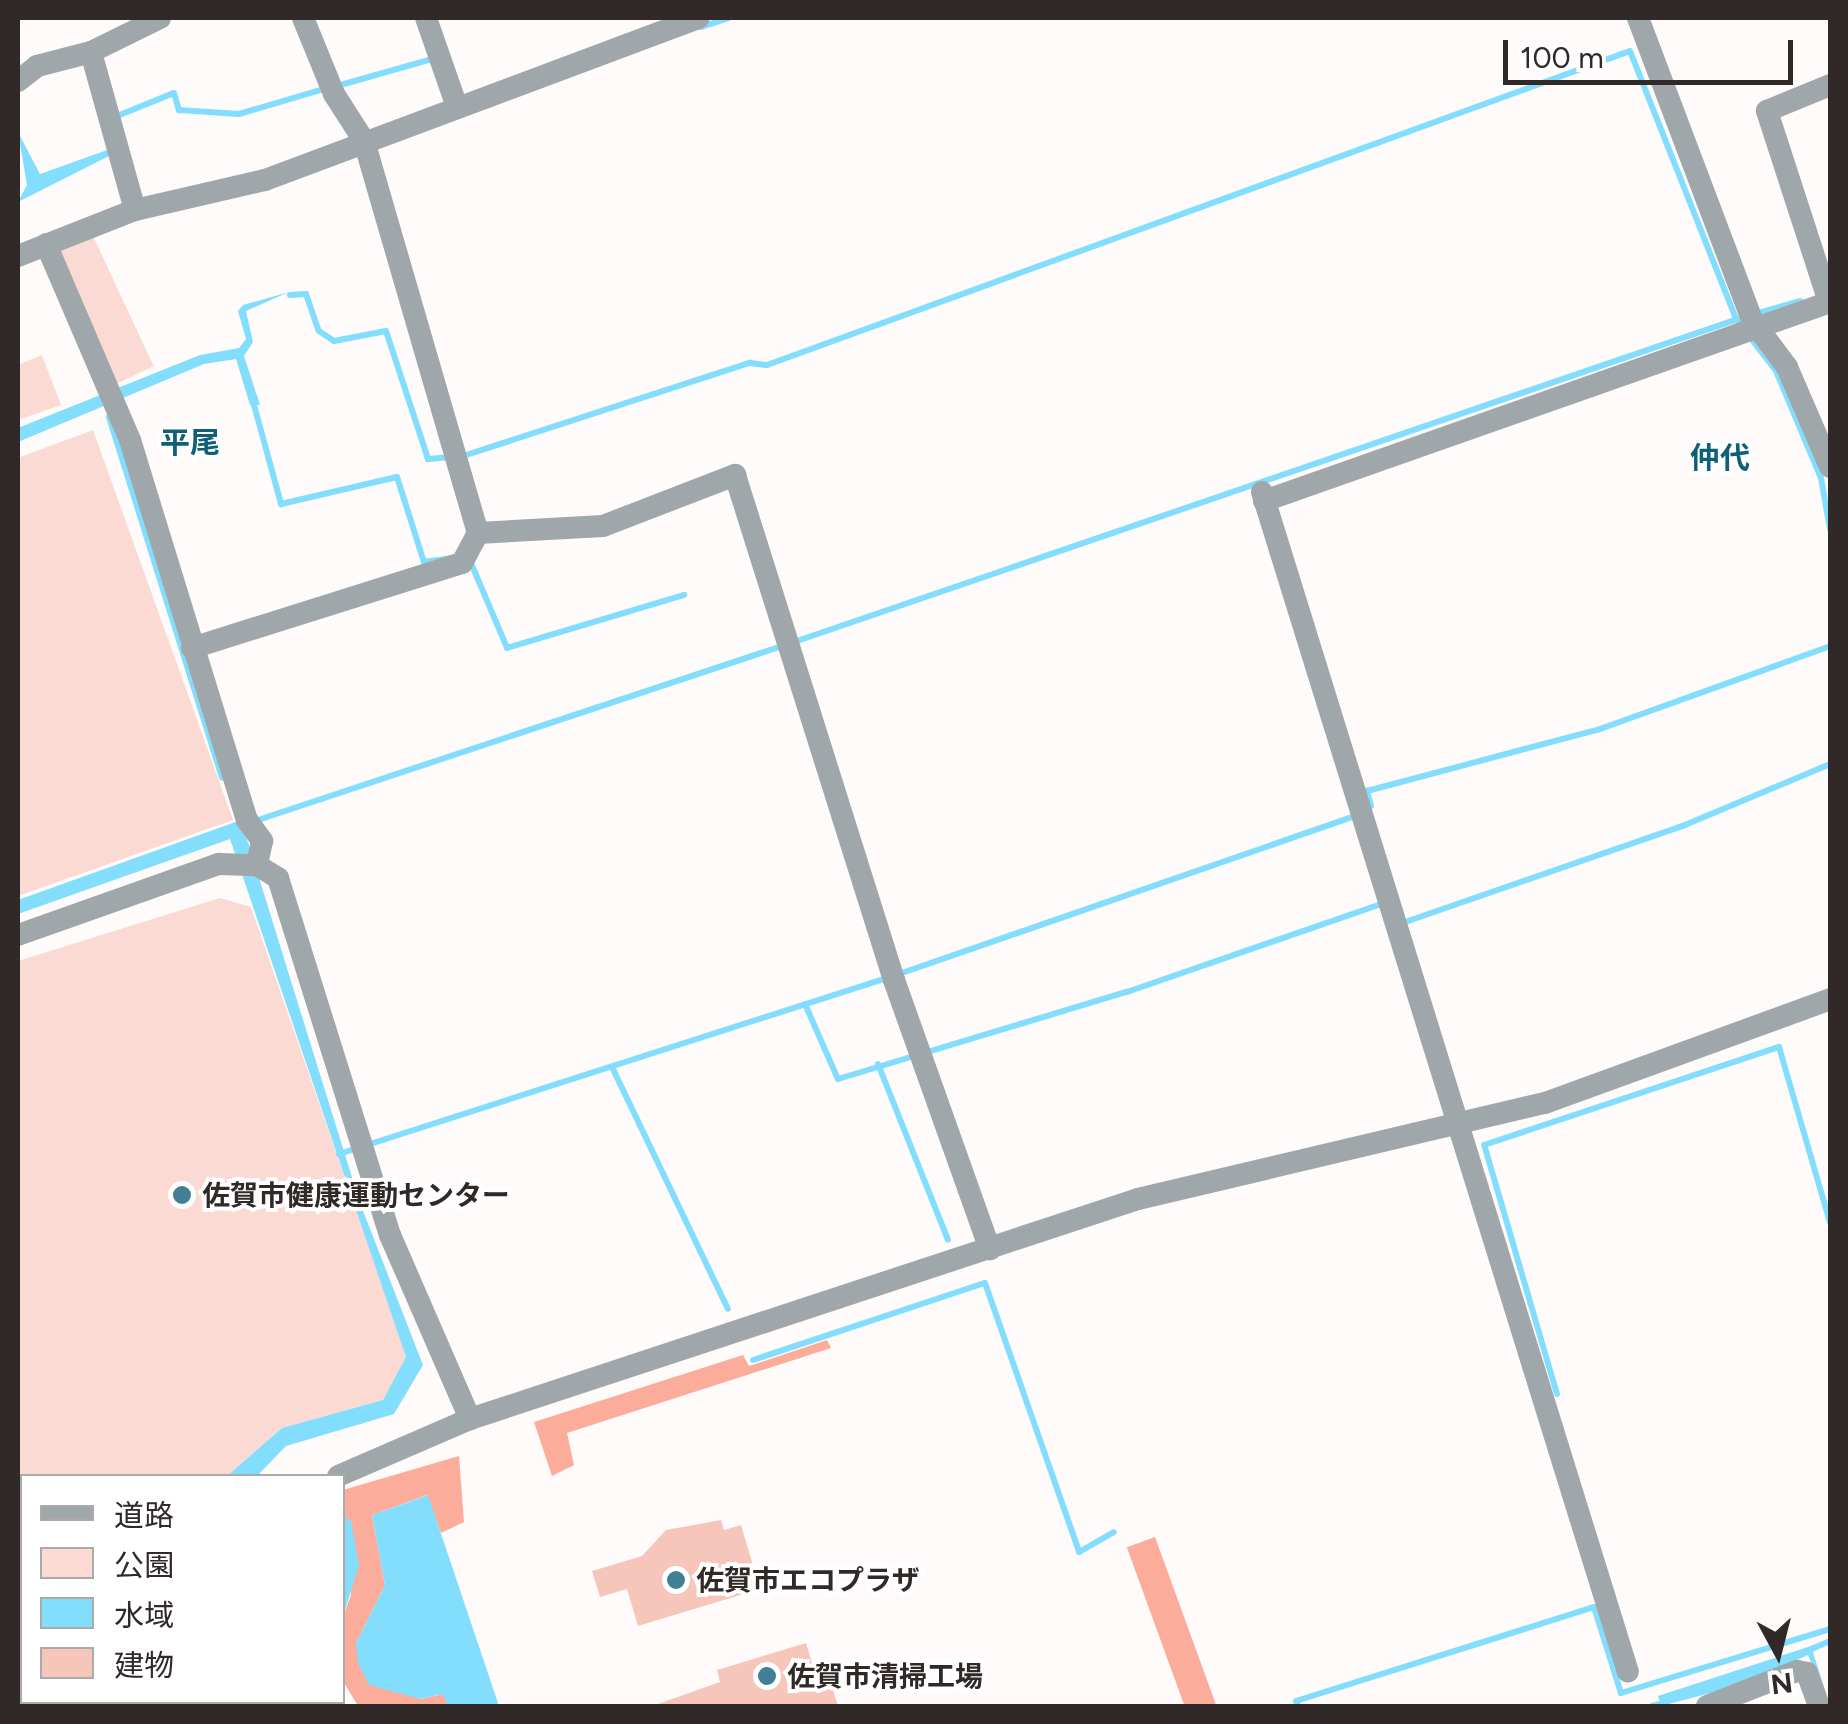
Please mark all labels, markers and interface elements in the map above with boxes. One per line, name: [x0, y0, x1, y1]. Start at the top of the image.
scale bar: [1508, 20, 1798, 82]
text: 100 m: [1520, 39, 1604, 76]
district label: 平尾: [160, 425, 220, 461]
district label: 仲代: [1690, 440, 1750, 476]
place label: 佐賀市健康運動センター: [202, 1178, 510, 1212]
marker: 佐賀市健康運動センター: [171, 1184, 193, 1206]
legend: [20, 1474, 345, 1704]
text: 道路: [114, 1497, 174, 1534]
text: 公園: [114, 1547, 174, 1584]
place label: 佐賀市エコプラザ: [696, 1563, 920, 1597]
marker: 佐賀市エコプラザ: [665, 1569, 687, 1591]
text: 水域: [114, 1597, 174, 1634]
north arrow: [1728, 1604, 1828, 1704]
text: 建物: [114, 1647, 174, 1684]
place label: 佐賀市清掃工場: [787, 1659, 983, 1693]
marker: 佐賀市清掃工場: [756, 1665, 778, 1687]
text: N: [1769, 1666, 1794, 1702]

